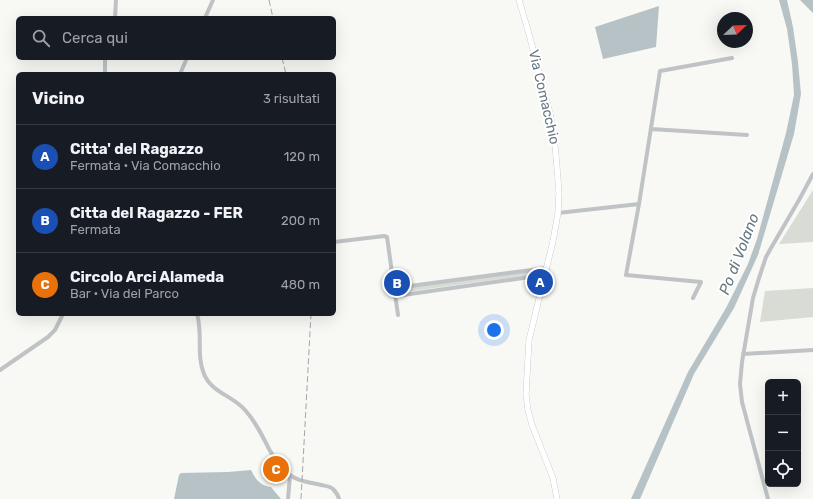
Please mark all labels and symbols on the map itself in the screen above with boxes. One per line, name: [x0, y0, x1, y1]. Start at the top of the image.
north arrow: [717, 12, 753, 48]
street label: Via Comacchio: [525, 48, 563, 146]
water label: Po di Volano: [715, 210, 763, 297]
pin: A: [527, 267, 553, 297]
pin: B: [384, 268, 410, 298]
your location: [484, 320, 504, 340]
pin: C: [263, 454, 289, 484]

